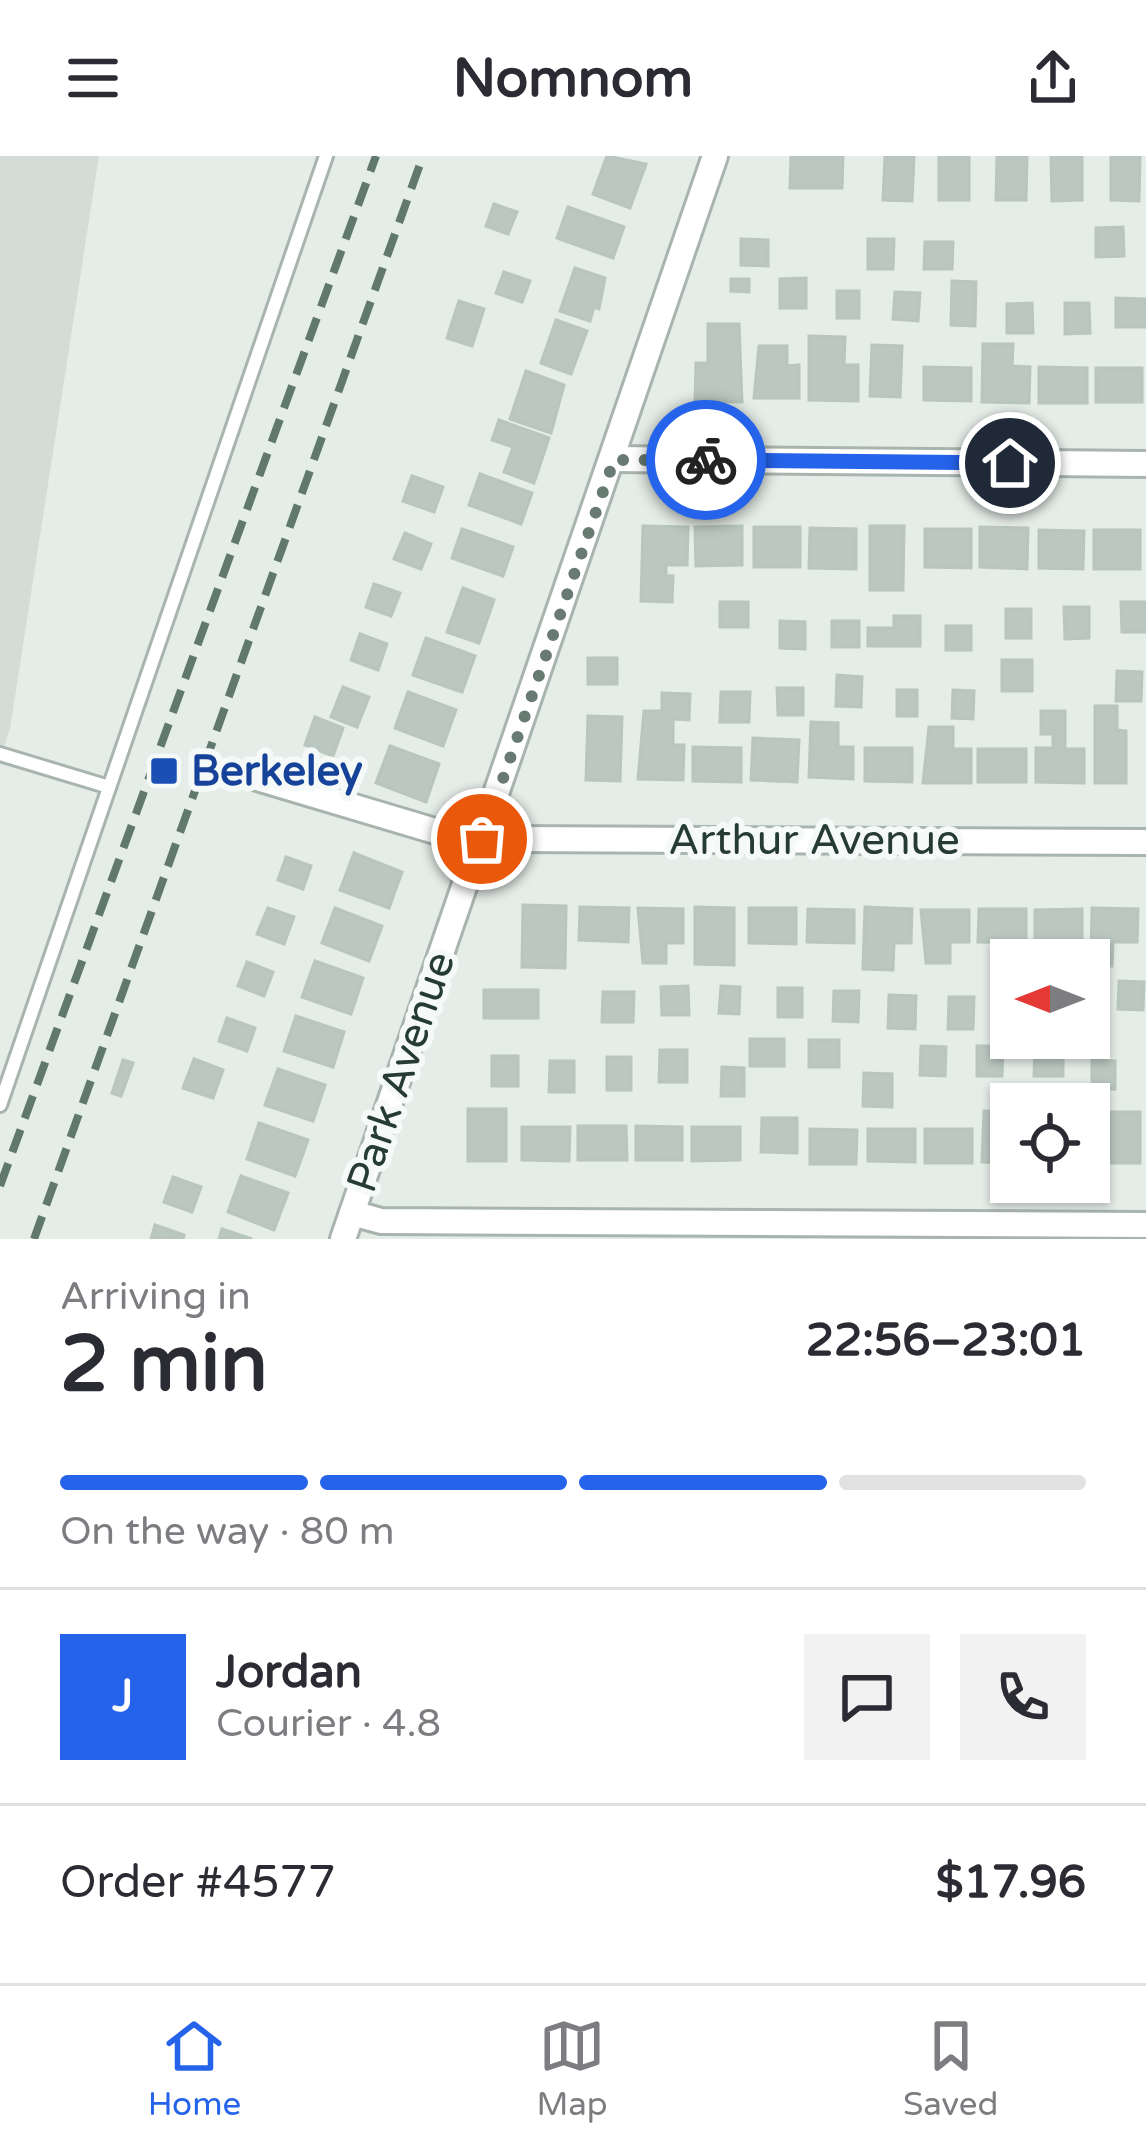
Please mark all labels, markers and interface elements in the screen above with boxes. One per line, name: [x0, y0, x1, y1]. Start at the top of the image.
icon: menu: [60, 45, 126, 111]
icon: share: [1020, 45, 1086, 111]
text: Nomnom: [453, 46, 693, 111]
courier: [646, 400, 766, 520]
pin: [959, 412, 1061, 514]
icon: bike: [673, 427, 739, 493]
icon: home: [977, 430, 1043, 496]
place label: Berkeley: [191, 746, 363, 797]
marker: Berkeley: [148, 755, 180, 787]
pin: [431, 788, 533, 890]
icon: bag: [449, 806, 515, 872]
street label: Arthur Avenue: [668, 815, 960, 866]
north arrow: [990, 939, 1110, 1059]
map controls: [990, 939, 1110, 1203]
street label: Park Avenue: [336, 945, 466, 1199]
button: locate: [990, 1083, 1110, 1203]
text: Arriving in: [60, 1273, 251, 1320]
text: 22:56–23:01: [806, 1314, 1086, 1368]
text: 2 min: [60, 1318, 268, 1412]
text: On the way · 80 m: [60, 1508, 395, 1555]
button: chat: [804, 1634, 930, 1760]
button: phone: [960, 1634, 1086, 1760]
text: Jordan: [216, 1646, 362, 1700]
text: J: [113, 1670, 133, 1724]
text: Courier · 4.8: [216, 1700, 441, 1747]
text: Order #4577: [60, 1856, 336, 1910]
text: $17.96: [936, 1856, 1086, 1910]
tab: Home: [148, 2013, 241, 2124]
tab: Map: [536, 2013, 608, 2124]
tab: Saved: [903, 2013, 998, 2124]

